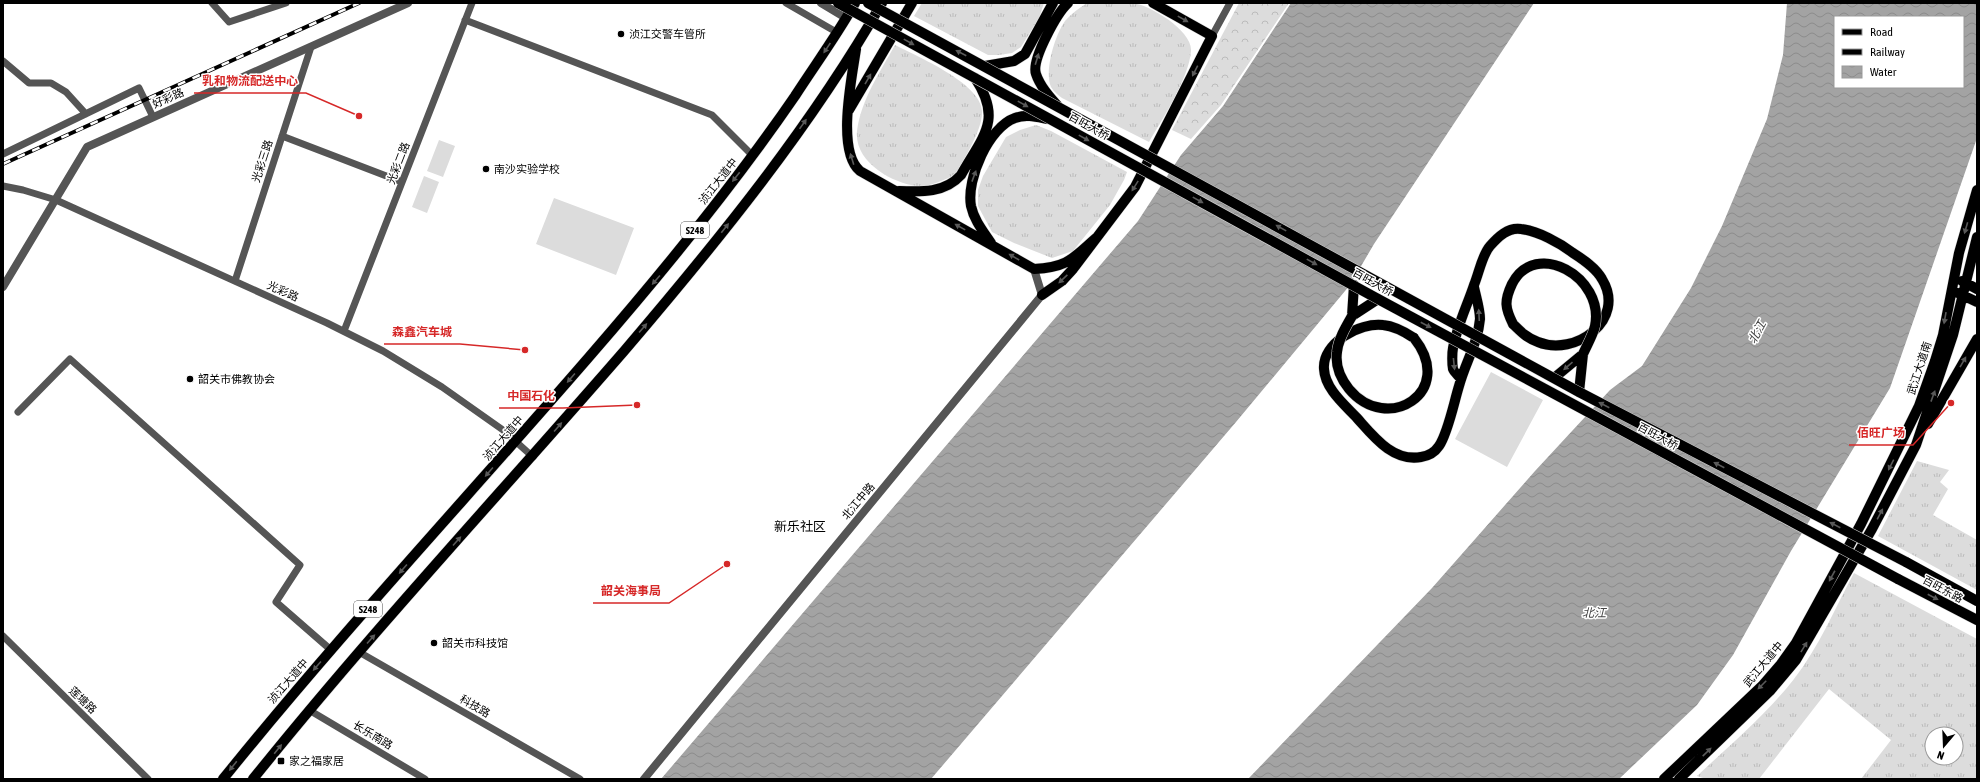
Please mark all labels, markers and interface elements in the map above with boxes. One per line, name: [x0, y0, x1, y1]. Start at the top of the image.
one-way arrow: [1177, 16, 1189, 23]
legend: [1834, 16, 1964, 88]
text: Road: [1870, 25, 1893, 39]
place label: 浈江交警车管所: [629, 28, 706, 40]
marker: 浈江交警车管所: [616, 29, 626, 39]
one-way arrow: [903, 39, 915, 45]
one-way arrow: [823, 43, 831, 53]
text: Railway: [1870, 45, 1905, 59]
one-way arrow: [955, 50, 967, 56]
one-way arrow: [1035, 53, 1041, 65]
one-way arrow: [1192, 65, 1198, 76]
text: Water: [1870, 65, 1897, 79]
callout: 乳和物流配送中心: [194, 69, 306, 93]
text: 乳和物流配送中心: [202, 74, 298, 88]
one-way arrow: [864, 74, 872, 84]
street label: 好彩路: [150, 86, 186, 110]
one-way arrow: [1017, 101, 1029, 108]
street label: 百旺大桥: [1067, 110, 1111, 142]
one-way arrow: [799, 118, 807, 129]
one-way arrow: [1078, 134, 1090, 141]
street label: 光彩三路: [249, 138, 275, 184]
street label: 光彩二路: [385, 140, 411, 186]
one-way arrow: [849, 152, 855, 164]
street label: 浈江大道中: [696, 156, 740, 206]
place label: 南沙实验学校: [494, 163, 560, 175]
marker: 南沙实验学校: [481, 164, 491, 174]
one-way arrow: [971, 170, 977, 182]
one-way arrow: [732, 172, 741, 183]
one-way arrow: [1131, 181, 1139, 191]
one-way arrow: [1192, 196, 1204, 203]
one-way arrow: [1962, 221, 1968, 234]
road number: S248: [681, 222, 709, 238]
one-way arrow: [721, 222, 729, 233]
one-way arrow: [954, 224, 966, 230]
one-way arrow: [1275, 225, 1287, 232]
one-way arrow: [1008, 254, 1020, 261]
one-way arrow: [1306, 259, 1318, 265]
street label: 百旺大桥: [1351, 266, 1395, 298]
one-way arrow: [652, 275, 661, 284]
one-way arrow: [1058, 275, 1068, 284]
street label: 光彩路: [265, 279, 301, 303]
one-way arrow: [1475, 309, 1482, 321]
one-way arrow: [1942, 311, 1948, 324]
water label: 北江: [1745, 316, 1770, 346]
callout: 森鑫汽车城: [384, 320, 460, 344]
one-way arrow: [1420, 321, 1432, 328]
one-way arrow: [638, 323, 647, 334]
text: 森鑫汽车城: [392, 325, 452, 339]
street label: 武江大道南: [1905, 340, 1933, 396]
one-way arrow: [1959, 356, 1966, 368]
one-way arrow: [1450, 358, 1457, 370]
one-way arrow: [1564, 361, 1573, 370]
place label: 韶关市佛教协会: [198, 373, 275, 385]
one-way arrow: [566, 373, 576, 383]
marker: 韶关市佛教协会: [185, 374, 195, 384]
callout: 中国石化: [499, 384, 563, 408]
text: 中国石化: [507, 389, 555, 403]
one-way arrow: [1930, 389, 1936, 401]
one-way arrow: [1598, 402, 1610, 408]
street label: 浈江大道中: [480, 413, 526, 463]
street label: 百旺大桥: [1636, 420, 1680, 452]
callout: 佰旺广场: [1849, 421, 1913, 445]
one-way arrow: [554, 422, 563, 432]
text: 佰旺广场: [1857, 426, 1905, 440]
one-way arrow: [1888, 459, 1894, 471]
one-way arrow: [1713, 462, 1725, 468]
one-way arrow: [485, 466, 494, 477]
street label: 北江中路: [839, 480, 877, 522]
one-way arrow: [1877, 508, 1883, 520]
district label: 新乐社区: [774, 519, 826, 534]
one-way arrow: [1829, 522, 1840, 528]
one-way arrow: [453, 536, 462, 547]
one-way arrow: [399, 564, 408, 574]
one-way arrow: [1829, 570, 1836, 582]
street label: 百旺东路: [1921, 573, 1965, 605]
callout: 韶关海事局: [593, 579, 669, 603]
text: 韶关海事局: [601, 584, 661, 598]
one-way arrow: [1927, 594, 1938, 600]
road number: S248: [354, 601, 382, 617]
water label: 北江: [1582, 606, 1608, 620]
one-way arrow: [366, 634, 376, 644]
place label: 韶关市科技馆: [442, 637, 508, 649]
marker: 韶关市科技馆: [429, 638, 439, 648]
street label: 武江大道中: [1741, 639, 1785, 689]
one-way arrow: [1801, 641, 1808, 653]
street label: 浈江大道中: [265, 656, 311, 706]
one-way arrow: [313, 661, 322, 672]
one-way arrow: [1757, 680, 1767, 690]
street label: 莲塘路: [67, 684, 99, 716]
street label: 科技路: [458, 693, 492, 719]
street label: 长乐南路: [351, 719, 395, 751]
north arrow: [1924, 726, 1964, 766]
one-way arrow: [273, 743, 282, 754]
one-way arrow: [1702, 747, 1712, 757]
text: N: [1936, 749, 1946, 762]
place label: 家之福家居: [289, 755, 344, 767]
marker: 家之福家居: [276, 756, 286, 766]
one-way arrow: [229, 760, 238, 771]

